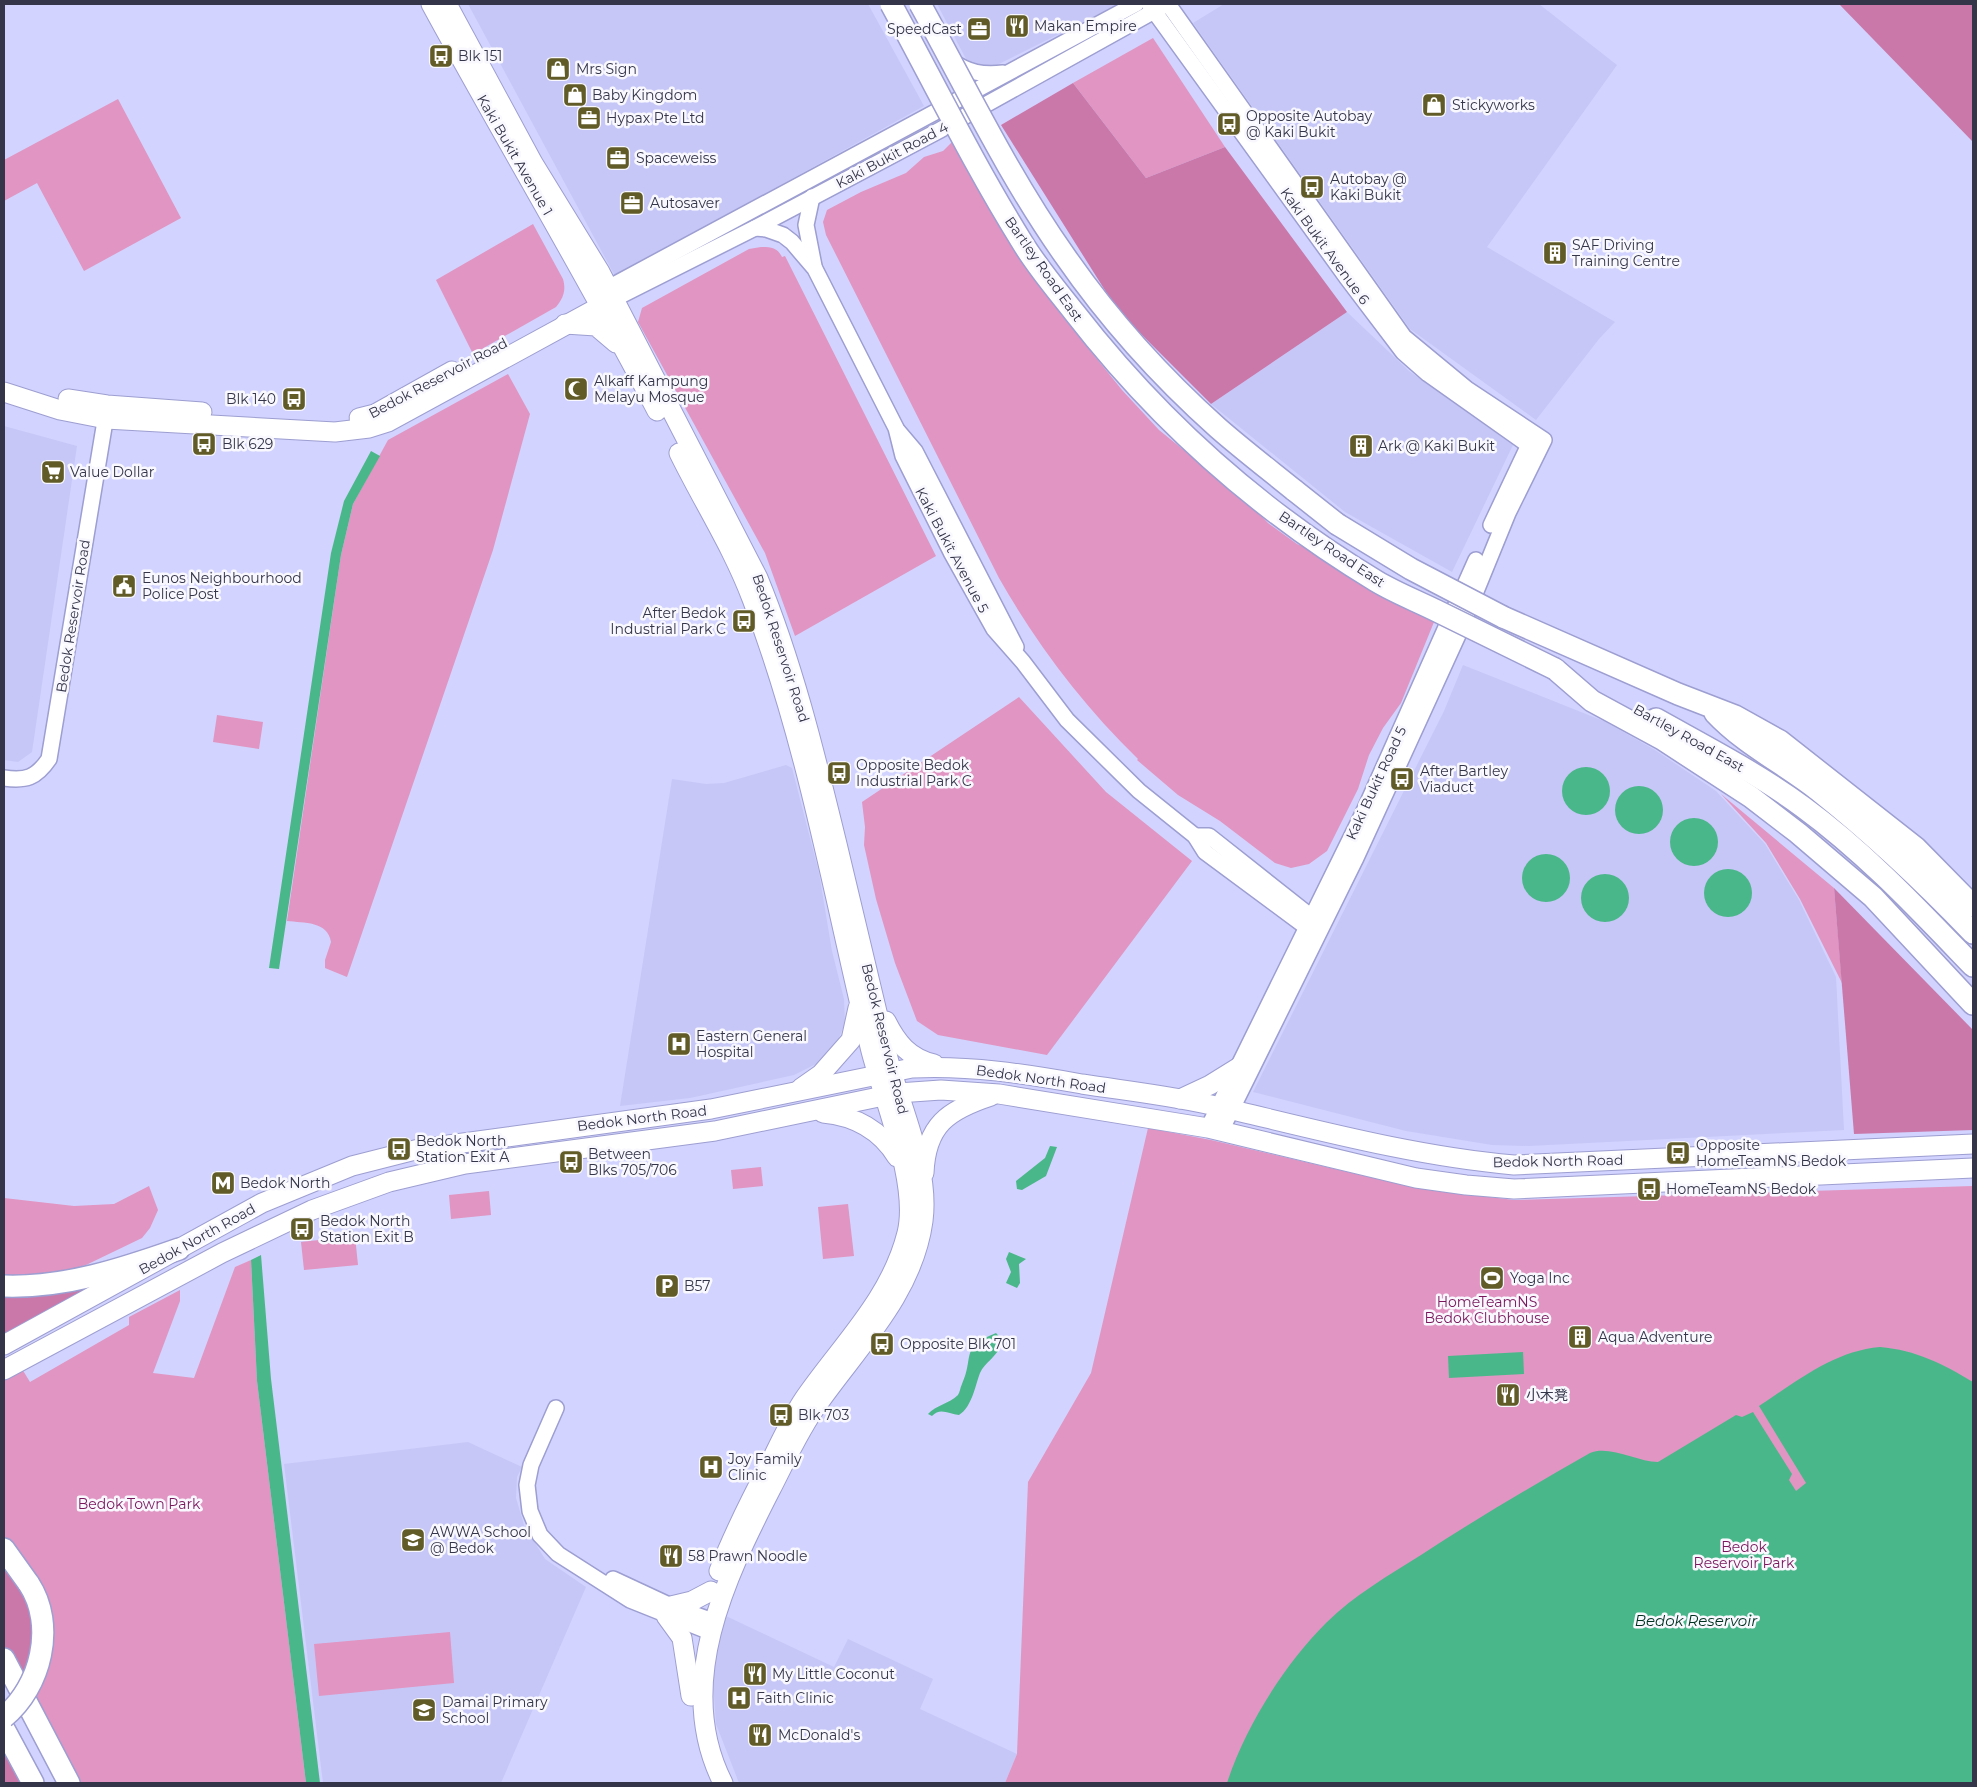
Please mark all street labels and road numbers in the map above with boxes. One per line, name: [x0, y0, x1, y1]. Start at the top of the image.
street label: Kaki Bukit Avenue 1: [473, 91, 557, 219]
street label: Kaki Bukit Road 4: [833, 117, 952, 192]
street label: Kaki Bukit Avenue 6: [1277, 184, 1374, 308]
street label: Bartley Road East: [1001, 213, 1087, 325]
street label: Bedok Reservoir Road: [365, 334, 511, 422]
street label: Kaki Bukit Avenue 5: [911, 484, 993, 616]
street label: Bartley Road East: [1276, 507, 1389, 591]
street label: Bedok Reservoir Road: [52, 538, 94, 694]
street label: Bedok Reservoir Road: [749, 572, 813, 724]
street label: Bartley Road East: [1630, 700, 1748, 776]
street label: Kaki Bukit Road 5: [1342, 723, 1410, 843]
street label: Bedok Reservoir Road: [858, 962, 912, 1116]
street label: Bedok North Road: [975, 1061, 1107, 1097]
street label: Bedok North Road: [576, 1101, 708, 1135]
street label: Bedok North Road: [1492, 1151, 1624, 1171]
street label: Bedok North Road: [135, 1199, 259, 1279]

